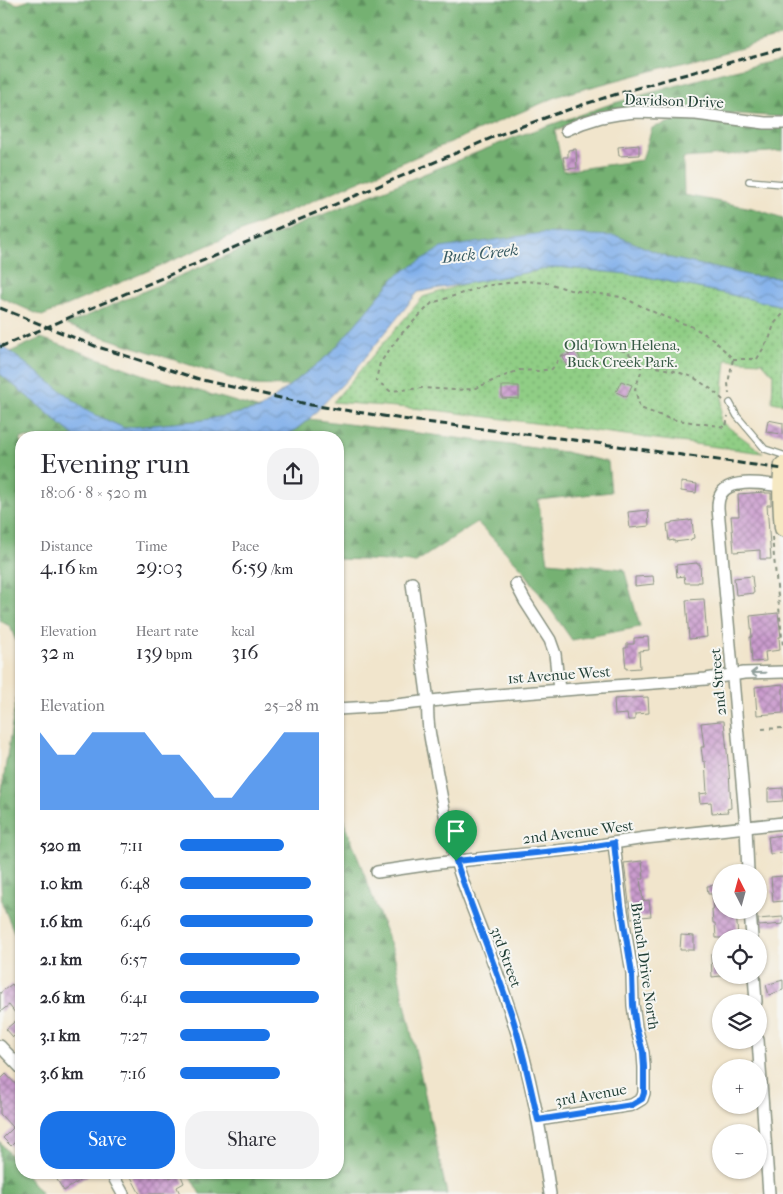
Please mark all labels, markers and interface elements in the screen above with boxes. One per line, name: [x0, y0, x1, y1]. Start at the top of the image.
street label: Davidson Drive: [624, 90, 725, 112]
water label: Buck Creek: [440, 240, 519, 267]
park label: Old Town Helena, Buck Creek Park.: [564, 336, 680, 371]
text: Evening run: [40, 447, 190, 480]
button: share: [267, 448, 319, 500]
text: 18:06 · 8 × 520 m: [40, 483, 147, 502]
text: Distance: [40, 538, 93, 555]
text: Time: [136, 538, 167, 555]
text: Pace: [231, 538, 259, 555]
text: 4.16: [40, 555, 76, 579]
text: 29:03: [136, 555, 183, 579]
text: 6:59: [231, 555, 268, 579]
text: km: [76, 561, 98, 578]
text: /km: [268, 561, 293, 578]
text: Elevation: [40, 623, 97, 640]
text: Heart rate: [136, 623, 198, 640]
text: kcal: [231, 623, 255, 640]
text: 32: [40, 640, 59, 664]
text: 139: [136, 640, 163, 664]
text: 316: [231, 640, 259, 664]
text: m: [59, 646, 74, 663]
text: bpm: [163, 646, 192, 663]
street label: 2nd Street: [706, 647, 730, 716]
street label: 1st Avenue West: [507, 662, 612, 688]
one-way arrow: [750, 668, 766, 678]
text: Elevation: [40, 696, 105, 715]
text: 25–28 m: [264, 696, 319, 715]
pin: [435, 810, 477, 861]
street label: 2nd Avenue West: [522, 816, 635, 848]
icon: arrive: [442, 817, 470, 845]
text: 520 m: [40, 836, 81, 855]
text: 7:11: [120, 836, 143, 855]
north arrow: [712, 864, 768, 919]
map controls: [712, 864, 767, 1179]
text: 1.0 km: [40, 874, 83, 893]
text: 6:48: [120, 874, 150, 893]
street label: Branch Drive North: [627, 901, 663, 1031]
text: 1.6 km: [40, 912, 82, 931]
text: 6:46: [120, 912, 151, 931]
street label: 3rd Street: [487, 924, 526, 990]
button: locate: [712, 929, 767, 984]
text: 2.1 km: [40, 950, 82, 969]
text: 6:57: [120, 950, 147, 969]
text: 2.6 km: [40, 988, 85, 1007]
text: 6:41: [120, 988, 148, 1007]
button: layers: [712, 994, 767, 1049]
text: 3.1 km: [40, 1026, 80, 1045]
text: 7:27: [120, 1026, 148, 1045]
button: +: [712, 1059, 767, 1114]
text: 3.6 km: [40, 1064, 83, 1083]
text: 7:16: [120, 1064, 146, 1083]
street label: 3rd Avenue: [554, 1080, 629, 1110]
button: Save: [40, 1111, 175, 1169]
button: Share: [185, 1111, 319, 1169]
button: −: [712, 1124, 767, 1179]

